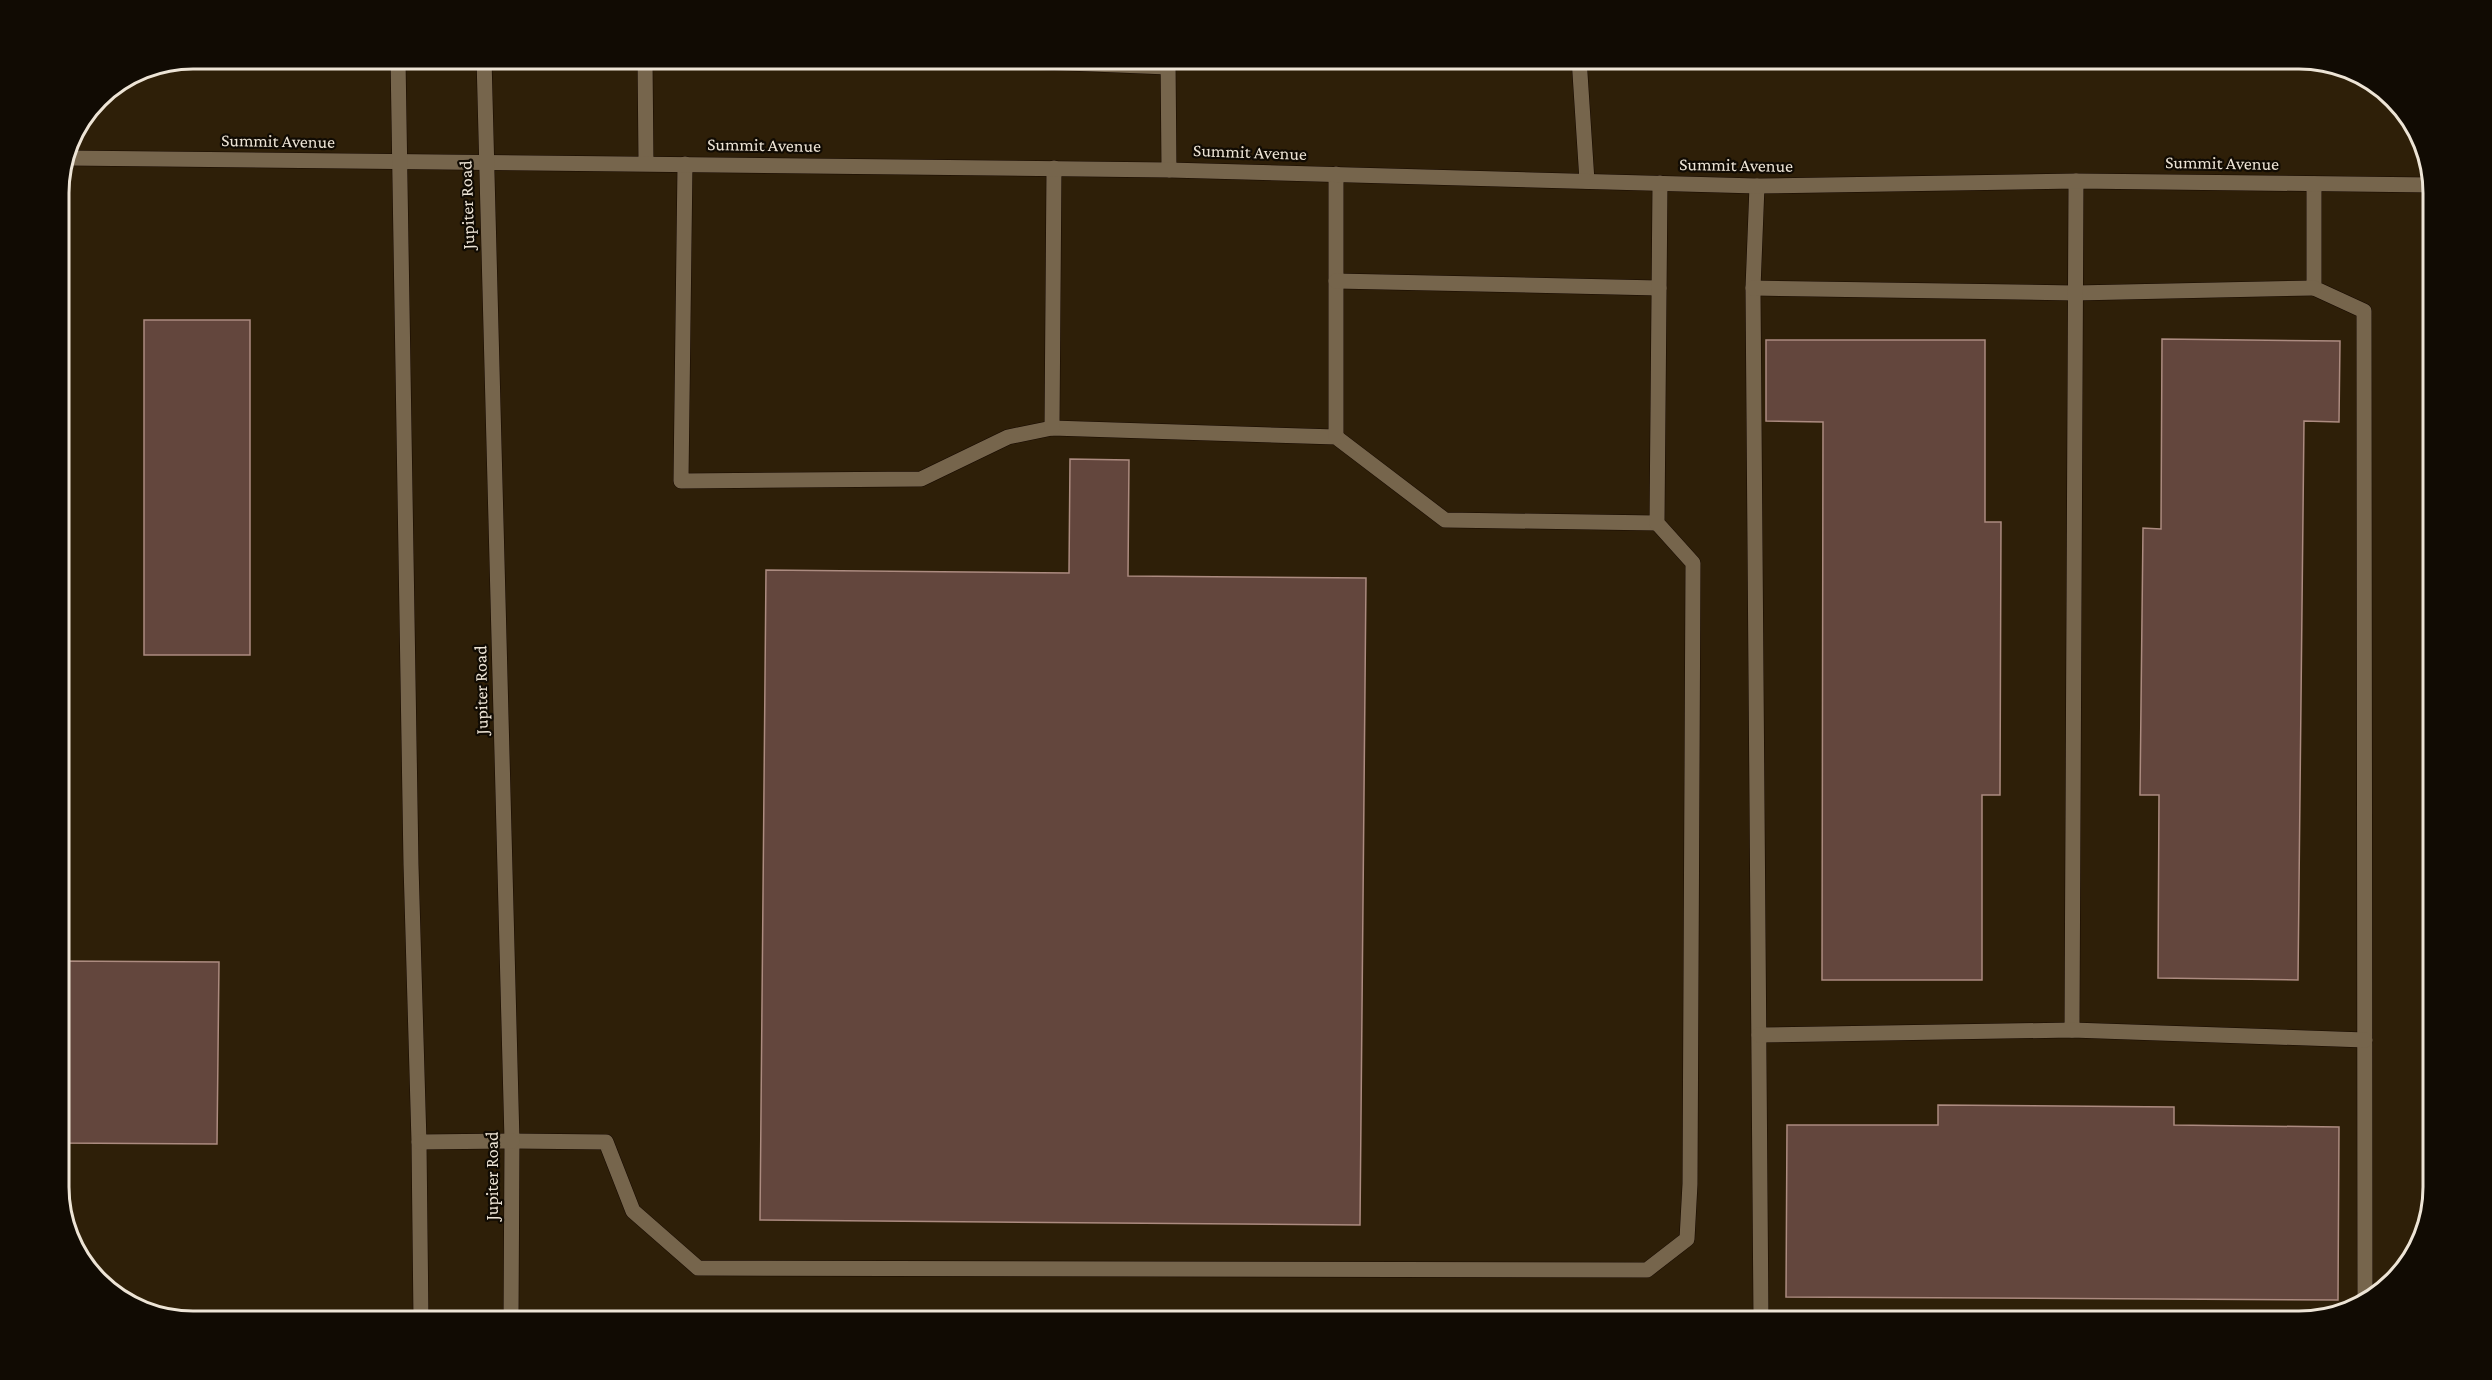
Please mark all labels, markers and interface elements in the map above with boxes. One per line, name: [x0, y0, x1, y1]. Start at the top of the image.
street label: Summit Avenue: [221, 130, 335, 152]
street label: Summit Avenue: [707, 134, 821, 156]
street label: Summit Avenue: [1193, 140, 1307, 164]
street label: Summit Avenue: [2165, 152, 2279, 174]
street label: Summit Avenue: [1679, 154, 1793, 176]
street label: Jupiter Road: [455, 160, 479, 252]
street label: Jupiter Road: [470, 645, 492, 737]
street label: Jupiter Road: [482, 1131, 502, 1223]

